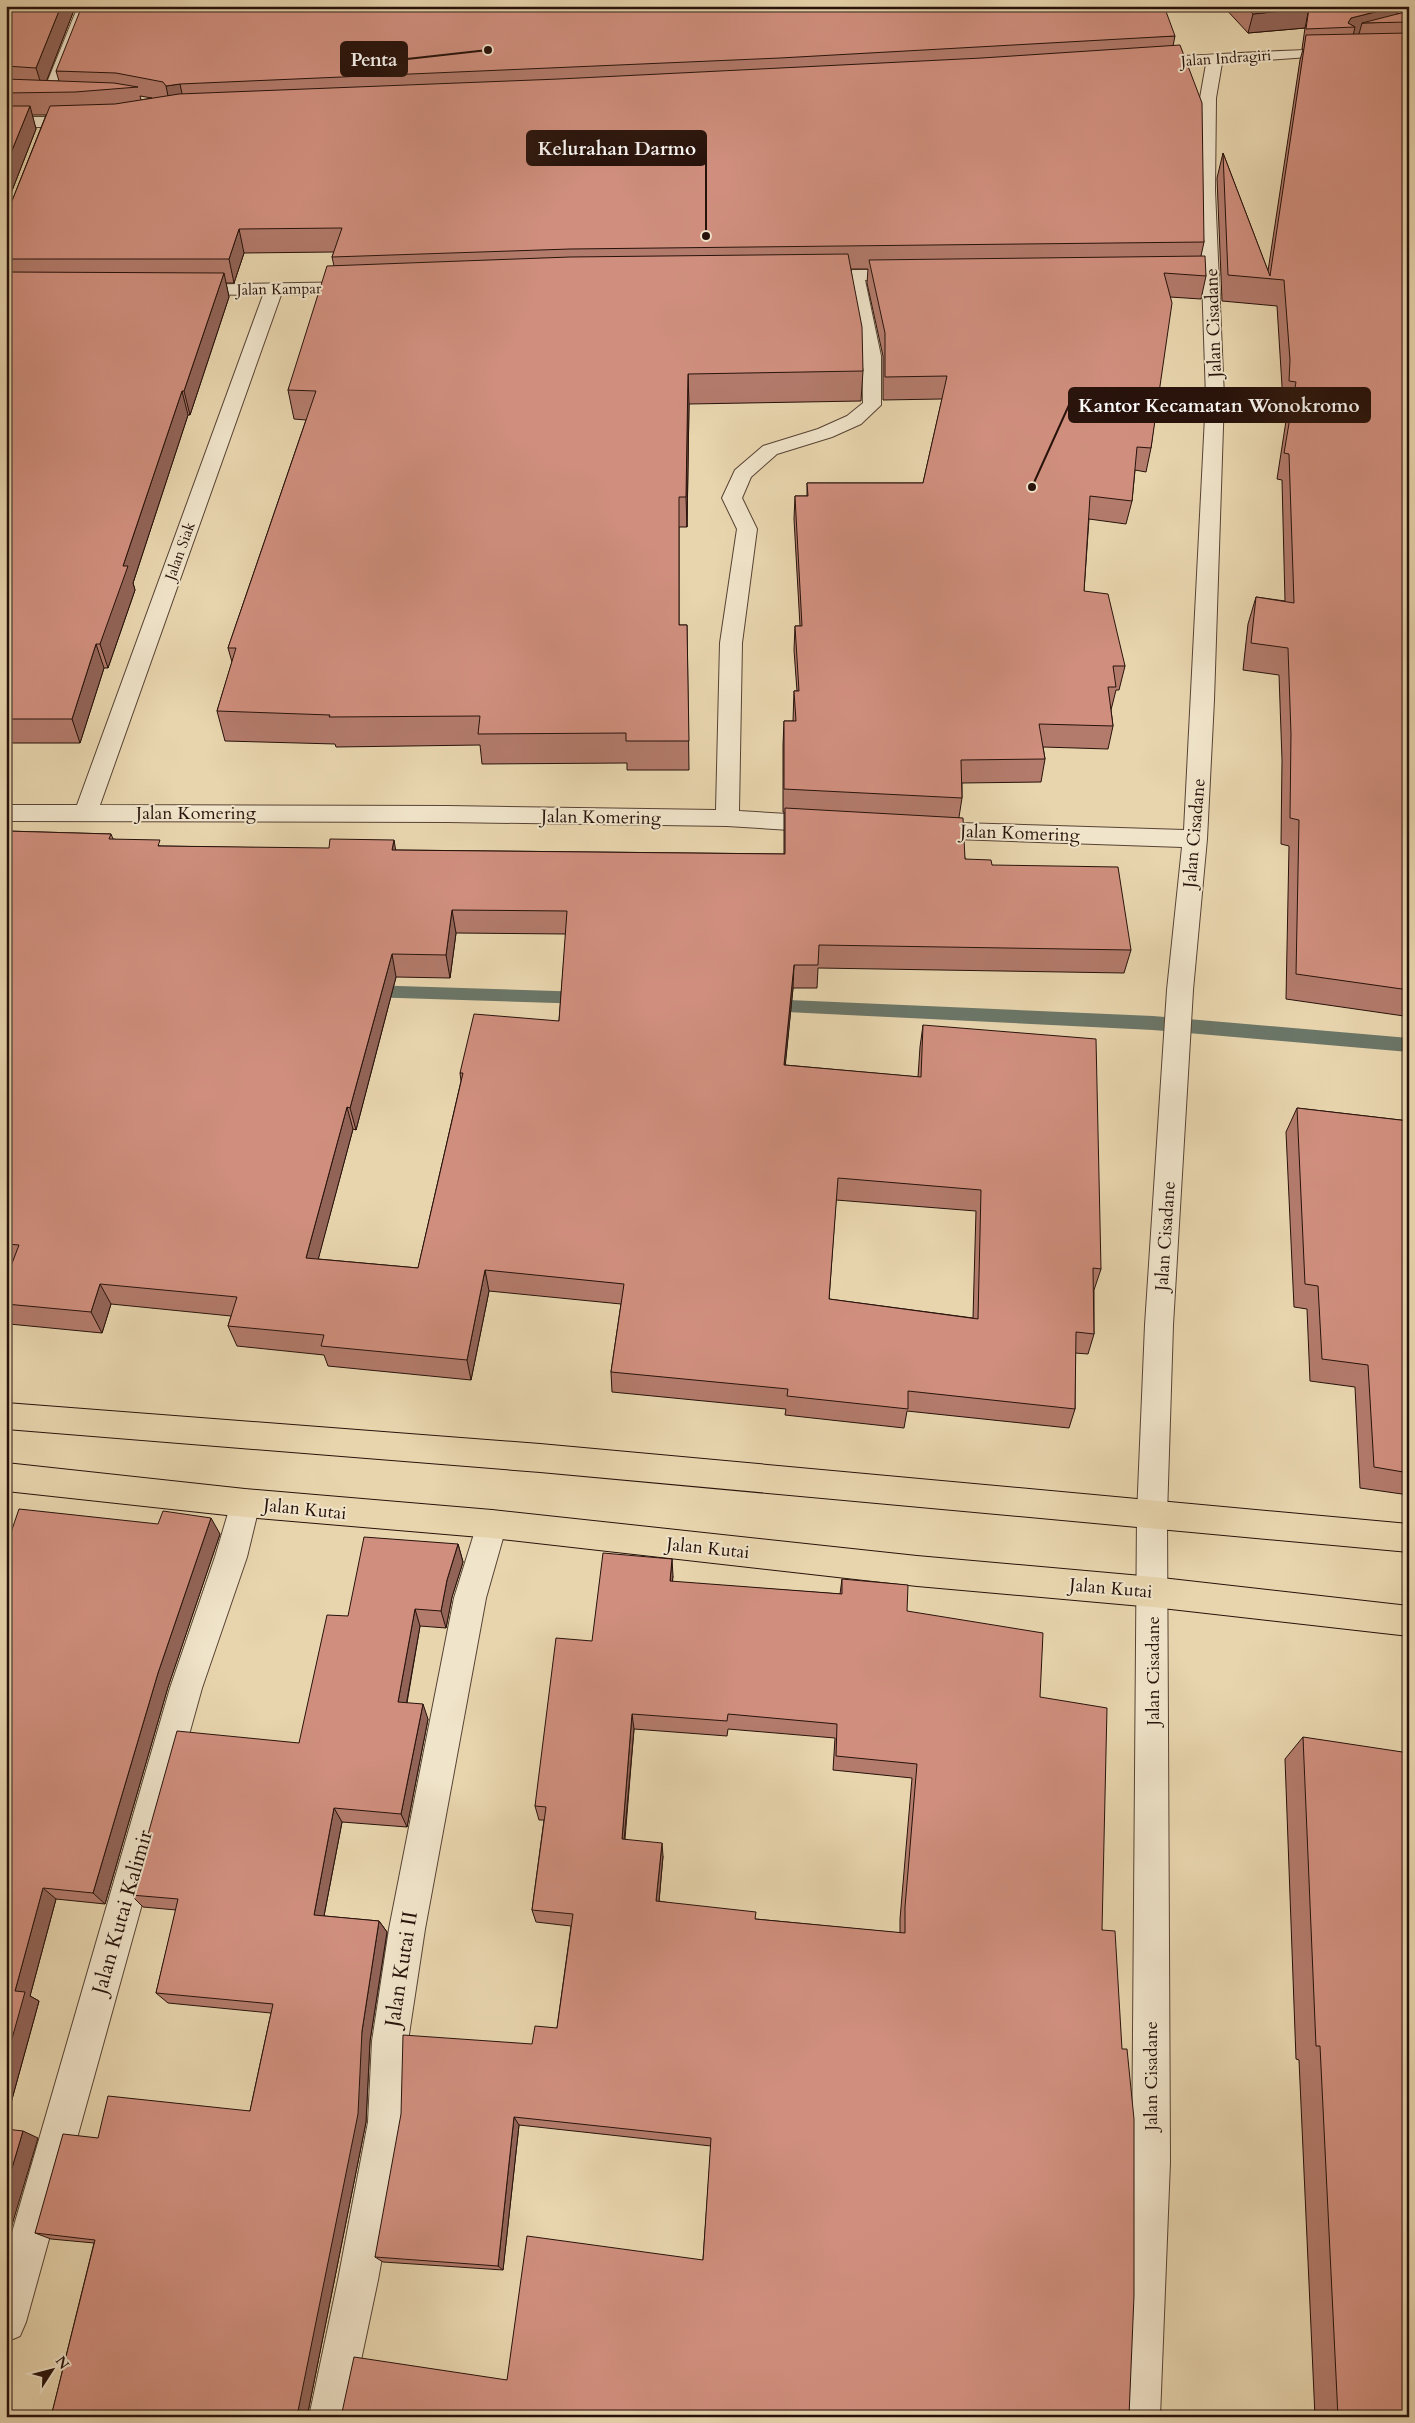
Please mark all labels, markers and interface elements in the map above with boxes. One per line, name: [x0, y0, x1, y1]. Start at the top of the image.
callout: Penta: [341, 42, 407, 76]
street label: Jalan Indragiri: [1178, 45, 1272, 71]
text: Penta: [351, 47, 398, 73]
callout: Kelurahan Darmo: [527, 131, 706, 165]
text: Kelurahan Darmo: [538, 136, 696, 162]
street label: Jalan Cisadane: [1199, 268, 1228, 381]
street label: Jalan Kampar: [234, 278, 322, 300]
callout: Kantor Kecamatan Wonokromo: [1069, 388, 1370, 422]
text: Kantor Kecamatan Wonokromo: [1078, 393, 1360, 419]
street label: Jalan Siak: [160, 519, 200, 585]
street label: Jalan Cisadane: [1177, 777, 1212, 892]
street label: Jalan Komering: [133, 801, 257, 826]
street label: Jalan Komering: [538, 804, 662, 831]
street label: Jalan Komering: [957, 819, 1081, 848]
street label: Jalan Cisadane: [1149, 1180, 1182, 1295]
street label: Jalan Kutai: [259, 1492, 348, 1526]
street label: Jalan Kutai: [662, 1531, 751, 1565]
street label: Jalan Kutai: [1065, 1572, 1153, 1605]
street label: Jalan Cisadane: [1141, 1616, 1166, 1729]
street label: Jalan Kutai Kalimir: [84, 1826, 160, 2001]
street label: Jalan Kutai II: [378, 1909, 425, 2032]
street label: Jalan Cisadane: [1139, 2021, 1164, 2134]
north arrow: [28, 2346, 78, 2396]
text: N: [51, 2352, 73, 2373]

